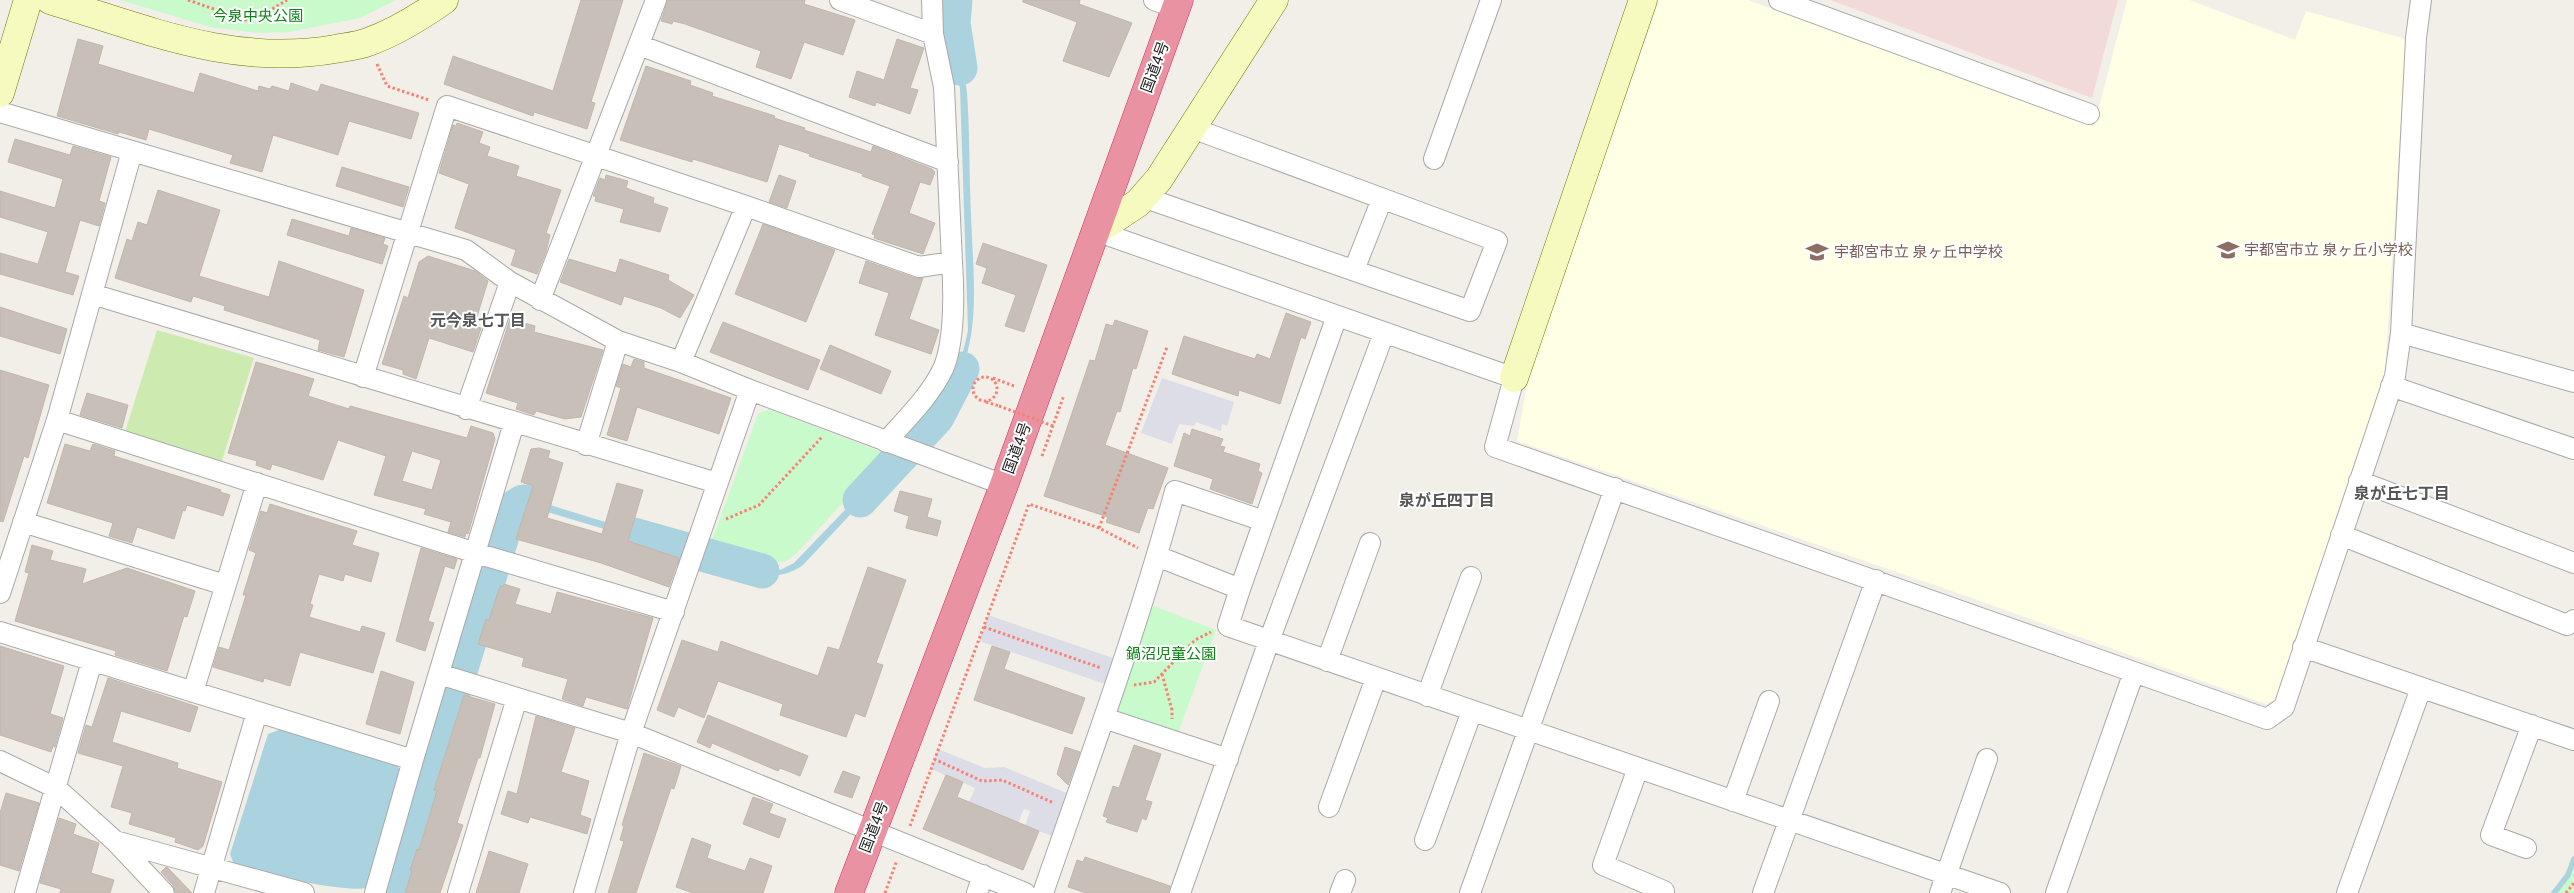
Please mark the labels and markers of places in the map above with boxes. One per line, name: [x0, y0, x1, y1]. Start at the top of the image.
school or university icon: 宇都宮市立 泉ヶ丘小学校: [2215, 237, 2241, 263]
school or university icon: 宇都宮市立 泉ヶ丘中学校: [1804, 239, 1830, 265]
place label: 宇都宮市立 泉ヶ丘小学校: [2244, 241, 2413, 259]
place label: 宇都宮市立 泉ヶ丘中学校: [1834, 243, 2003, 261]

